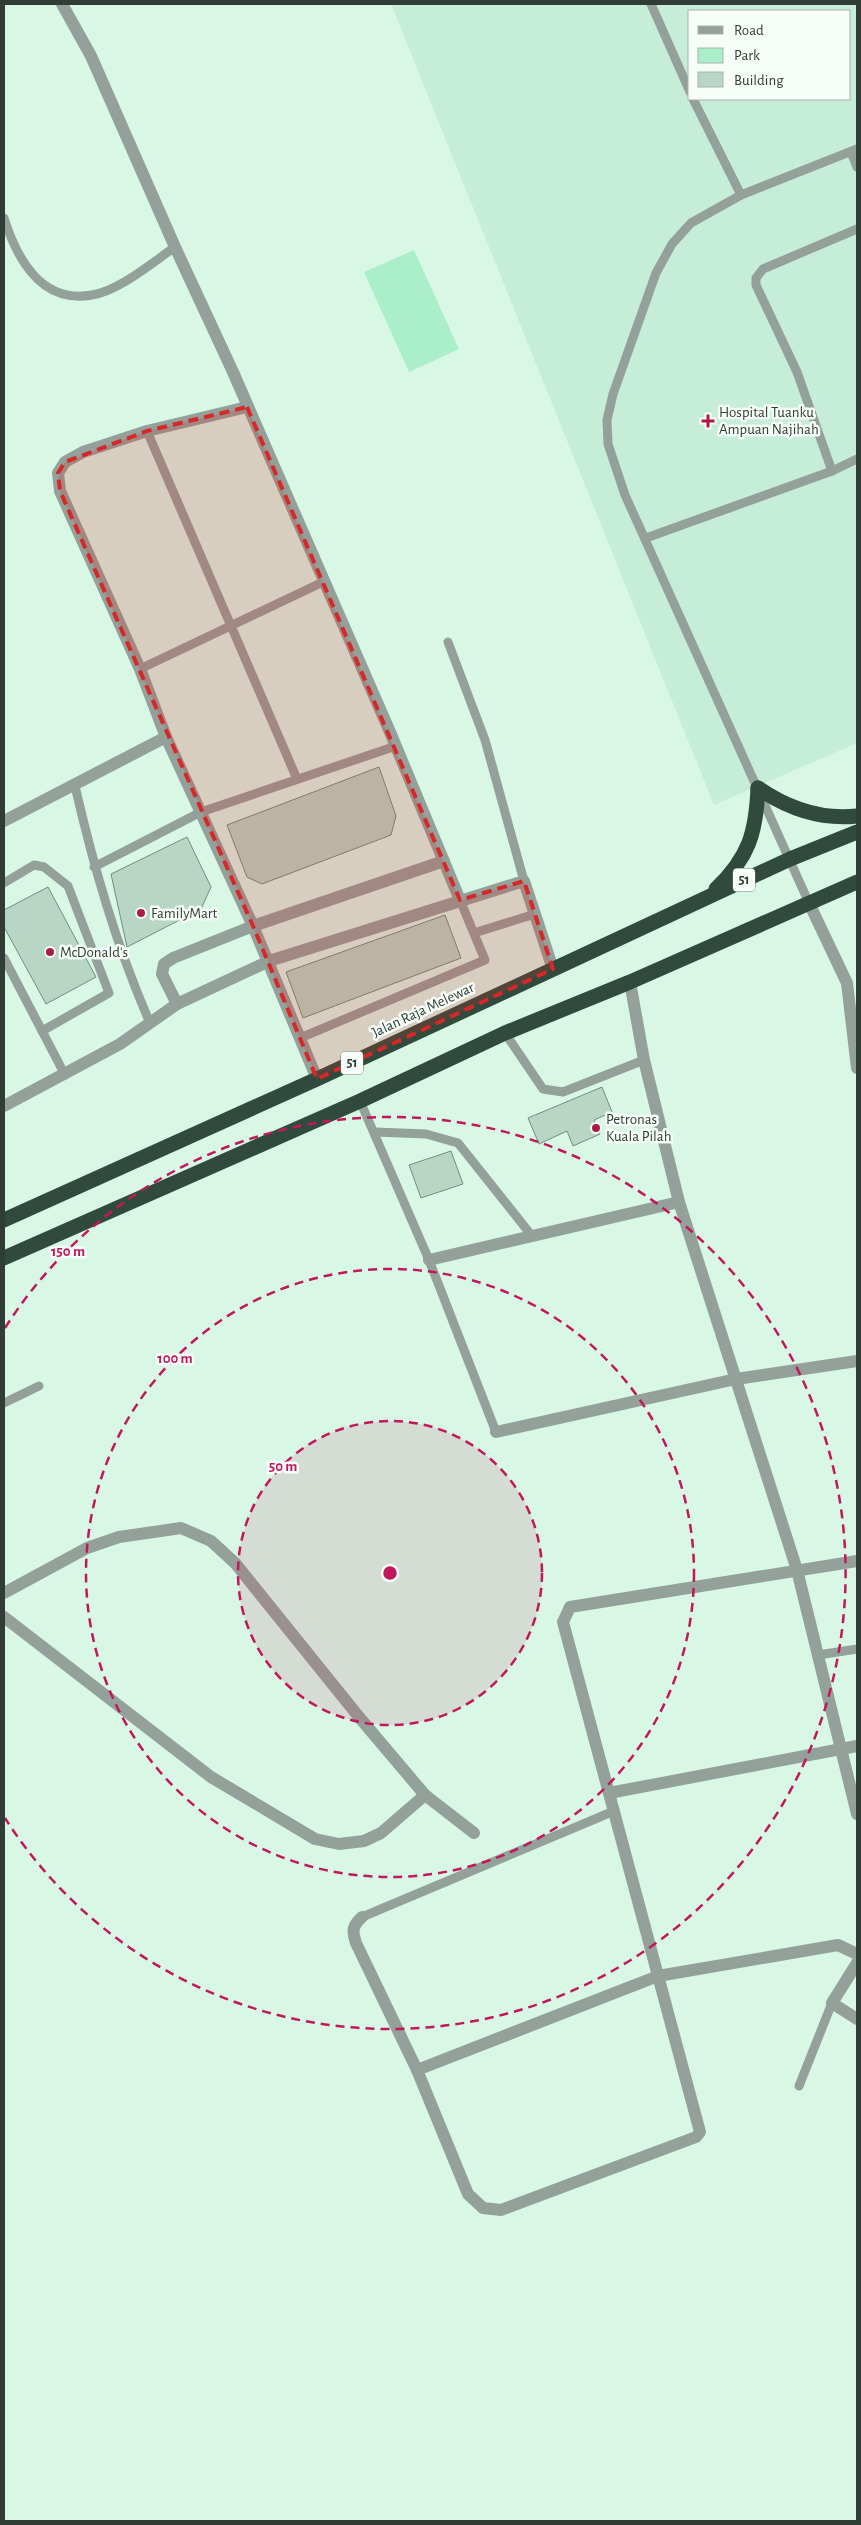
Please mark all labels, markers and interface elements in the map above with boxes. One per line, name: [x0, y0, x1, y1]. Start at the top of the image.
legend: [688, 10, 851, 100]
text: Road: [734, 23, 764, 38]
text: Park: [734, 48, 760, 63]
text: Building: [734, 73, 784, 88]
place label: Hospital Tuanku Ampuan Najihah: [719, 405, 819, 437]
marker: Hospital Tuanku Ampuan Najihah: [701, 414, 715, 428]
road number: 51: [733, 868, 755, 892]
place label: FamilyMart: [151, 906, 218, 921]
marker: FamilyMart: [135, 907, 147, 919]
place label: McDonald's: [60, 945, 128, 960]
marker: McDonald's: [44, 946, 56, 958]
street label: Jalan Raja Melewar: [370, 980, 477, 1040]
road number: 51: [341, 1052, 363, 1074]
place label: Petronas Kuala Pilah: [606, 1112, 672, 1144]
marker: Petronas Kuala Pilah: [590, 1122, 602, 1134]
text: 150 m: [51, 1244, 85, 1259]
text: 100 m: [157, 1351, 193, 1366]
text: 50 m: [269, 1459, 297, 1474]
centre of rings: [381, 1564, 399, 1582]

